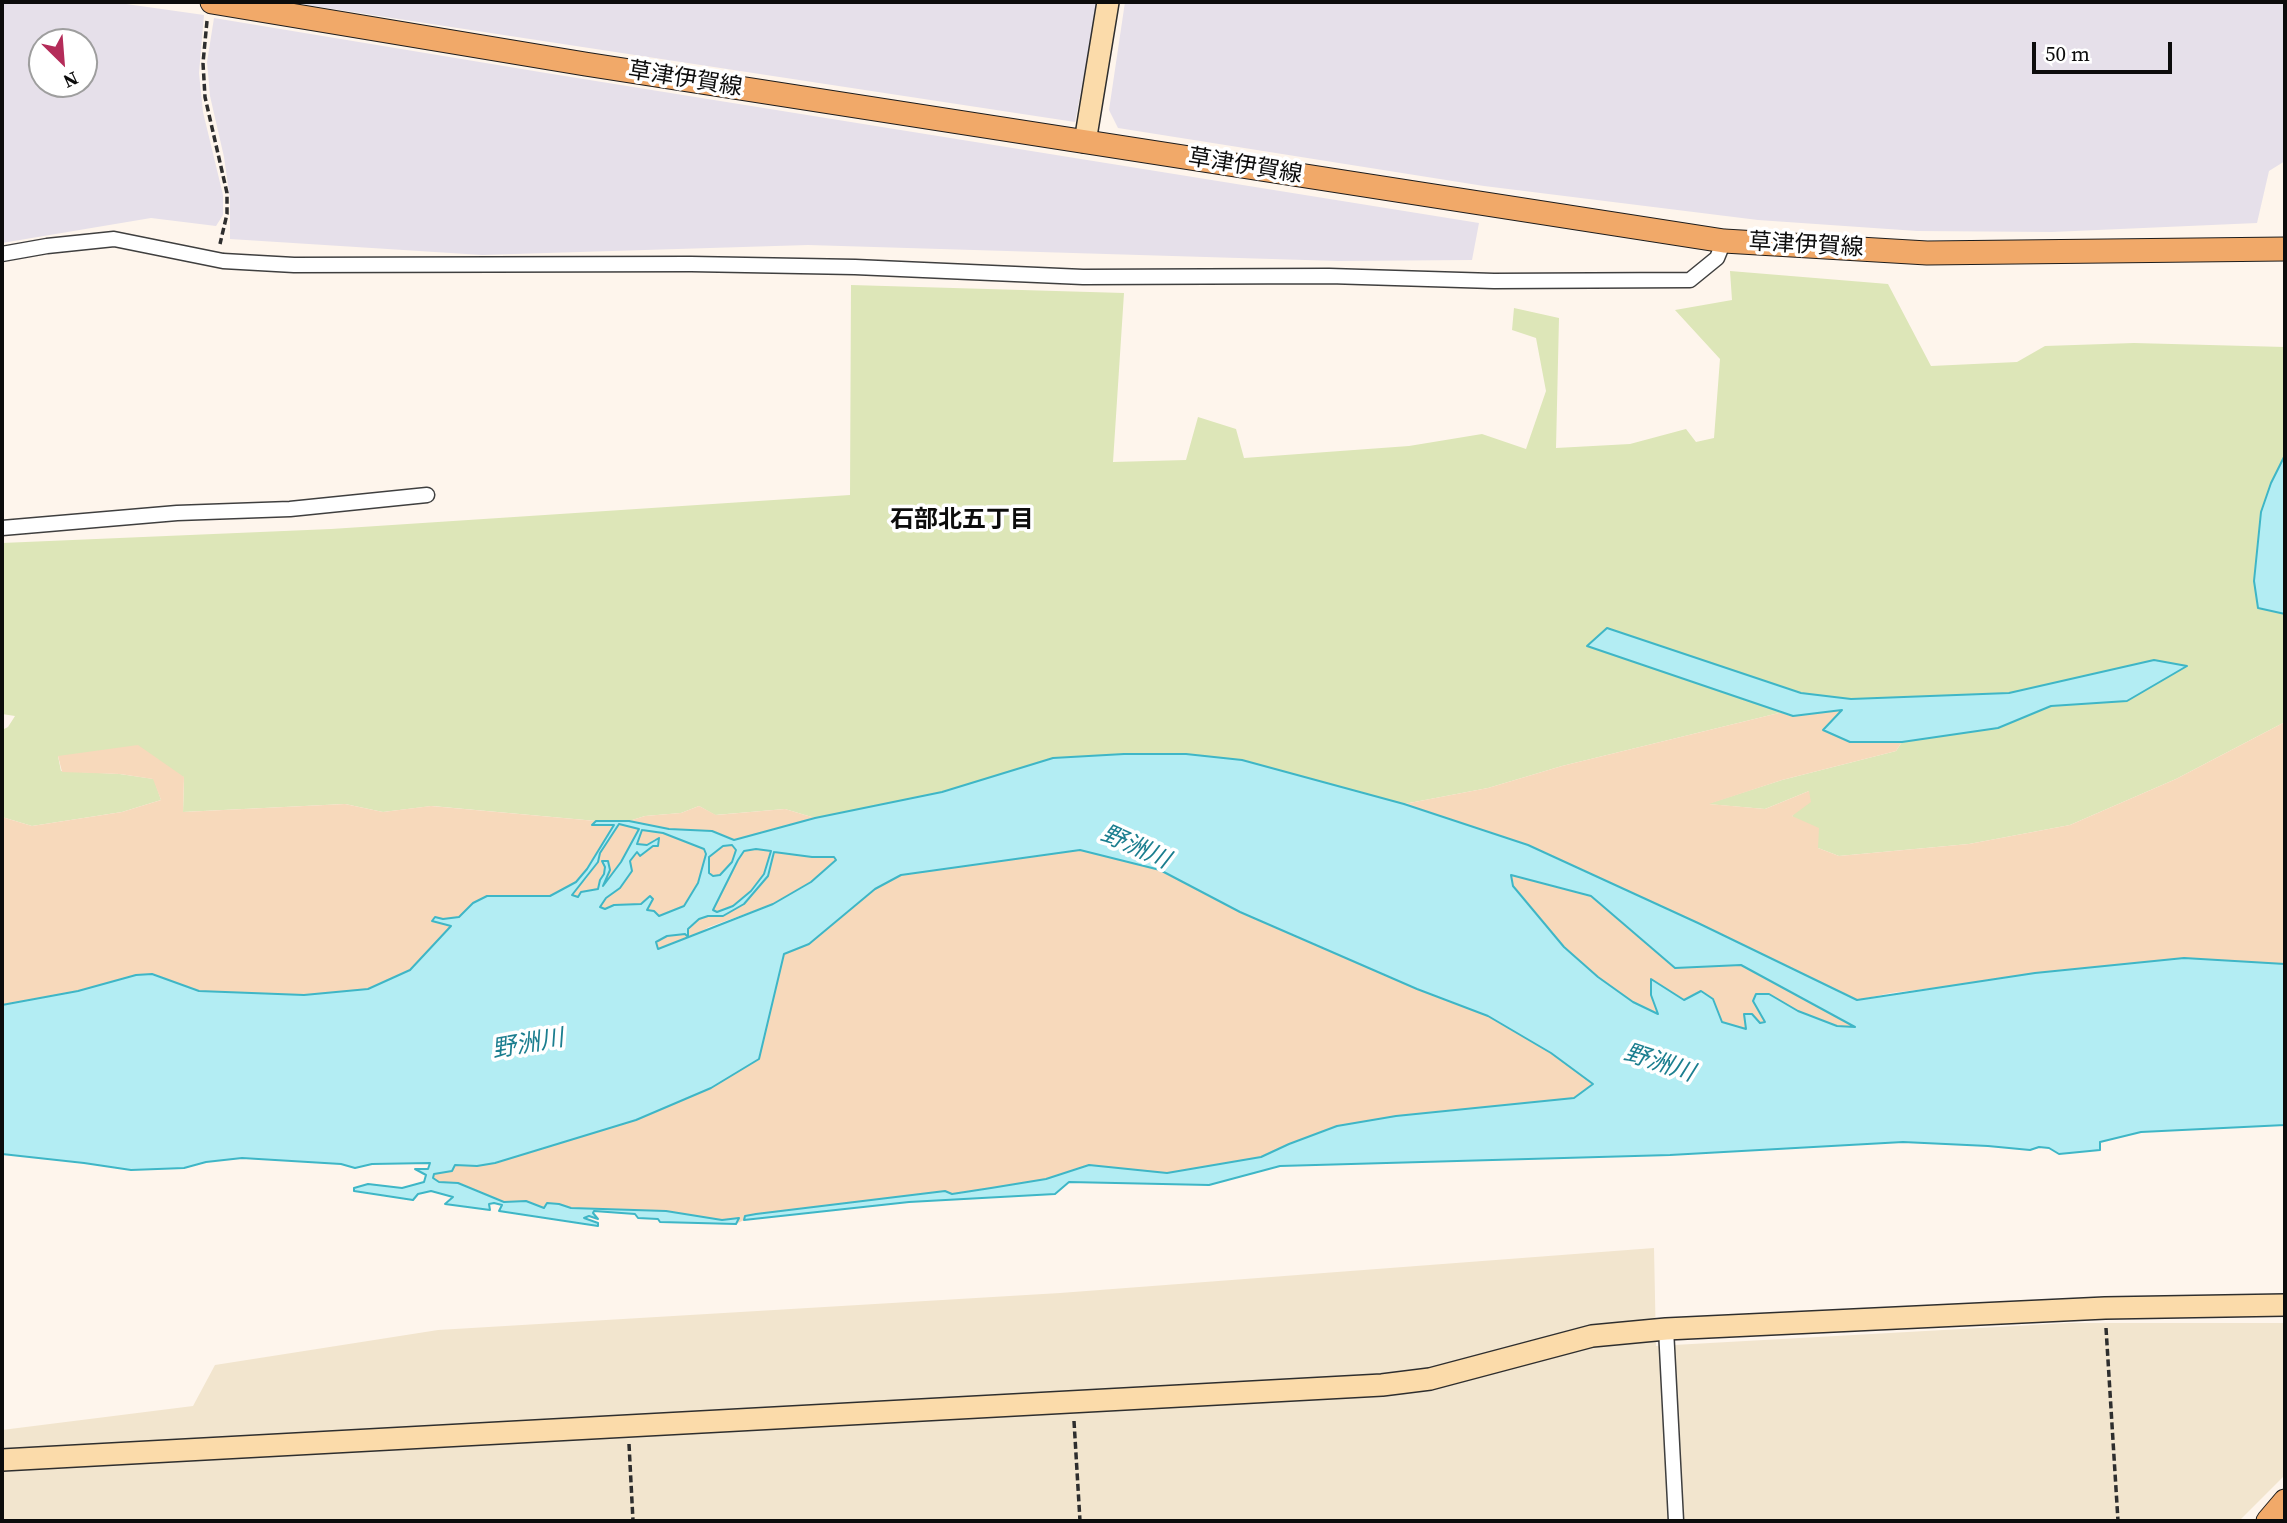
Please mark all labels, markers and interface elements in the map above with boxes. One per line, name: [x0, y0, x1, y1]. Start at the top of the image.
north arrow: [28, 28, 98, 98]
scale bar: [2035, 28, 2175, 72]
text: 50 m: [2045, 39, 2090, 68]
street label: 草津伊賀線: [626, 57, 744, 103]
text: N: [59, 66, 83, 95]
street label: 草津伊賀線: [1186, 144, 1304, 190]
street label: 草津伊賀線: [1748, 229, 1864, 263]
district label: 石部北五丁目: [890, 507, 1034, 535]
water label: 野洲川: [1096, 820, 1174, 876]
water label: 野洲川: [490, 1025, 566, 1065]
water label: 野洲川: [1620, 1039, 1698, 1089]

